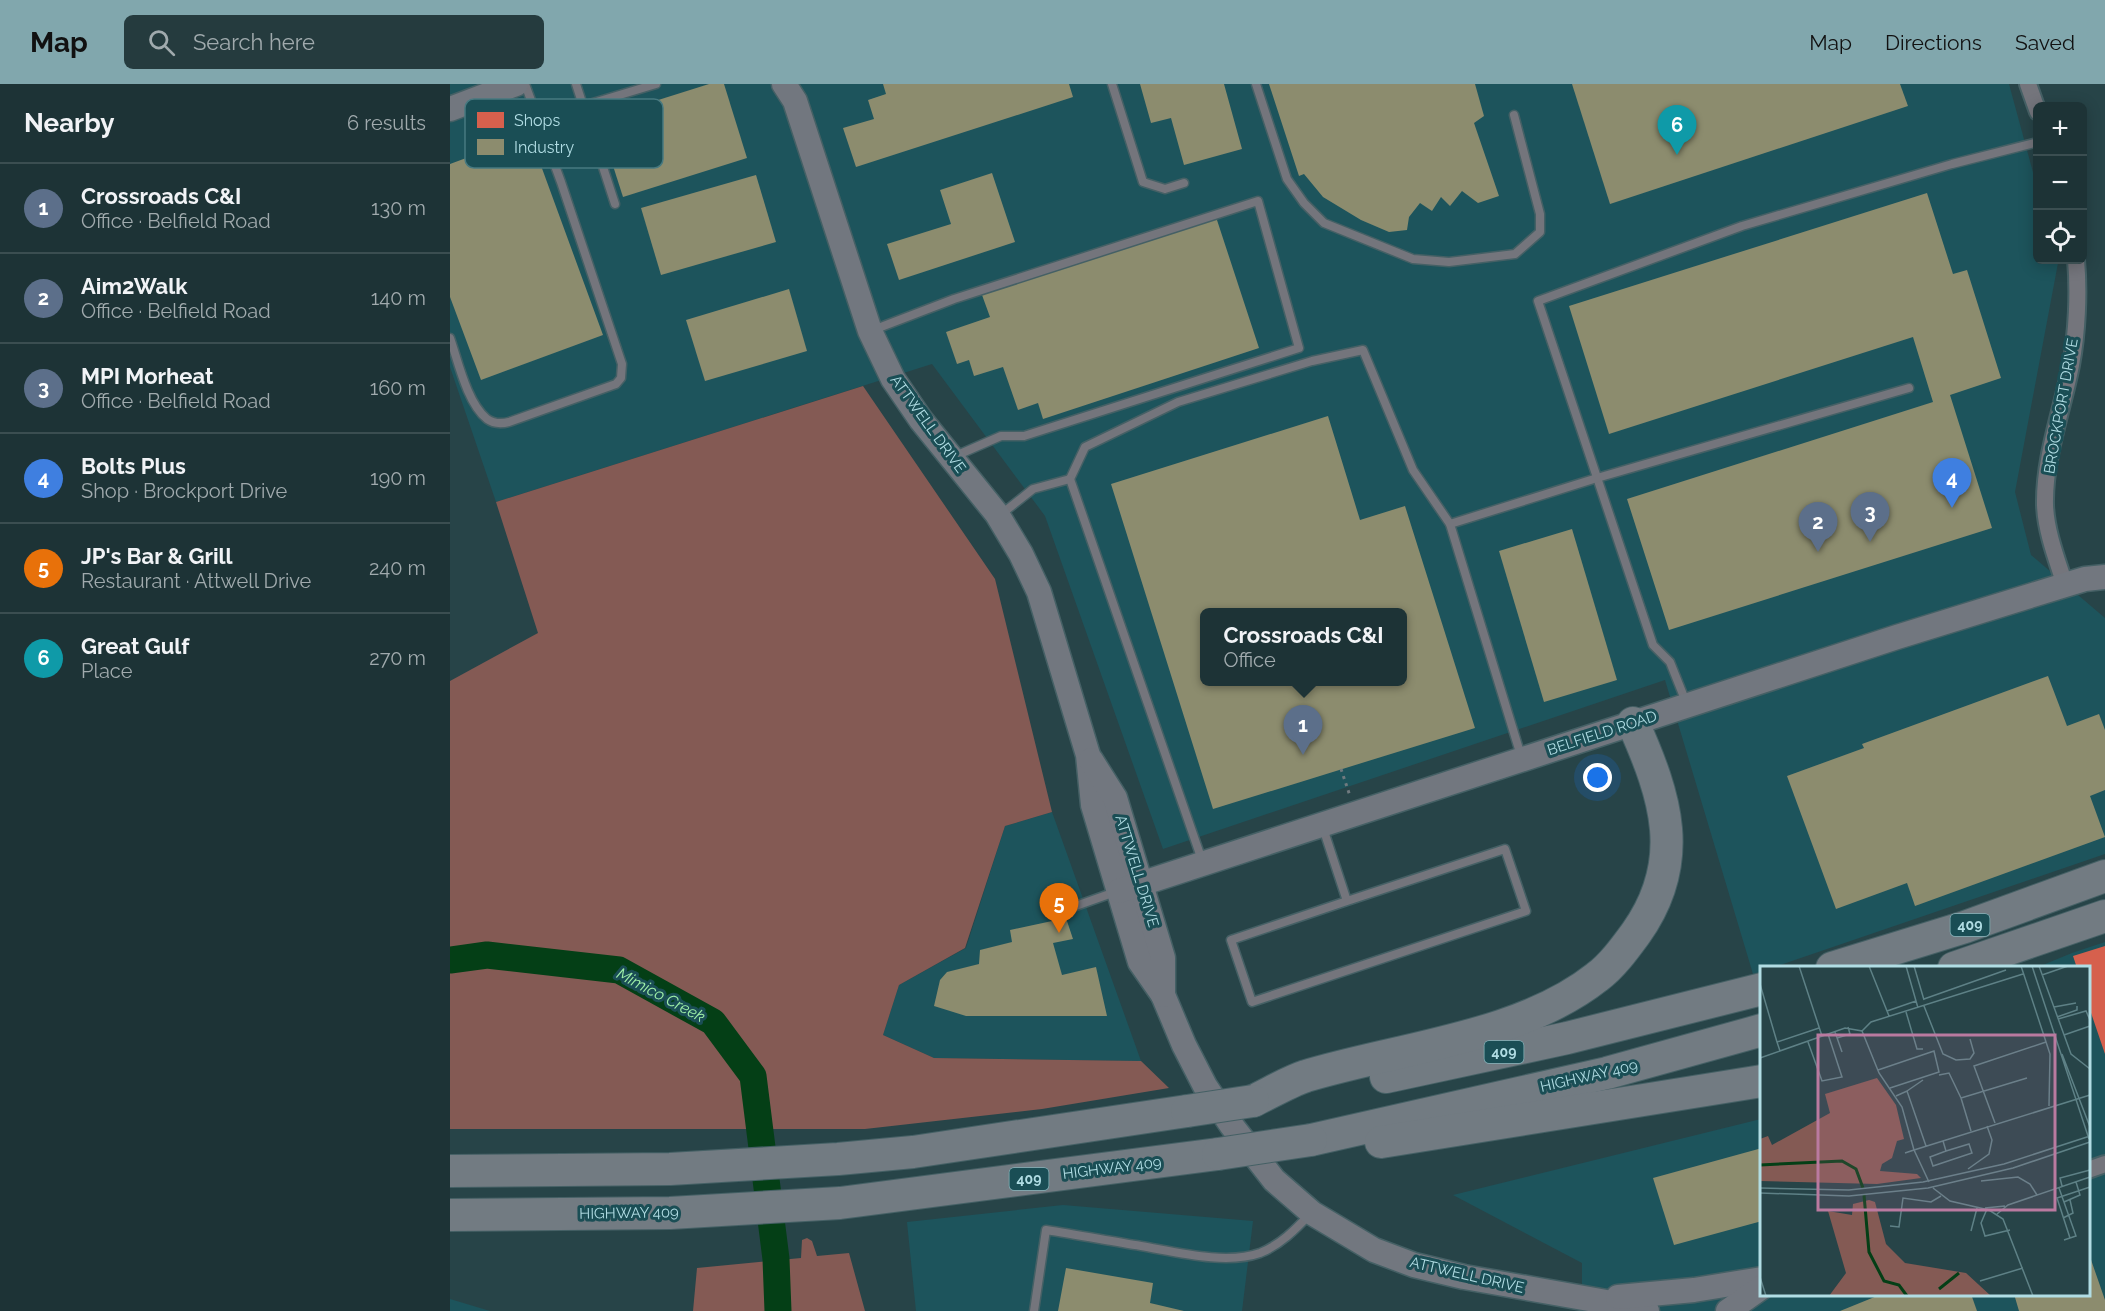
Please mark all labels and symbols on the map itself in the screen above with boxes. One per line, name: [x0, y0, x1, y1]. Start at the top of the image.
legend: [465, 99, 663, 168]
pin: 6: [1658, 106, 1696, 155]
text: Shops: [514, 111, 560, 130]
text: Industry: [514, 138, 574, 157]
street label: BROCKPORT DRIVE: [2040, 337, 2082, 475]
street label: ATTWELL DRIVE: [886, 372, 970, 476]
pin: 4: [1932, 458, 1972, 508]
pin: 3: [1850, 492, 1890, 542]
pin: 2: [1798, 502, 1838, 552]
pin: 1: [1284, 706, 1322, 755]
street label: BELFIELD ROAD: [1545, 707, 1659, 759]
your location: [1583, 763, 1612, 792]
street label: ATTWELL DRIVE: [1111, 813, 1163, 929]
pin: 5: [1040, 884, 1078, 933]
road number: 409: [1950, 914, 1990, 936]
water label: Mimico Creek: [614, 964, 709, 1026]
inset map: [1760, 966, 2090, 1296]
road number: 409: [1484, 1041, 1524, 1063]
street label: HIGHWAY 409: [1538, 1056, 1640, 1096]
street label: HIGHWAY 409: [1061, 1153, 1163, 1183]
road number: 409: [1010, 1168, 1048, 1190]
street label: HIGHWAY 409: [579, 1203, 679, 1223]
street label: ATTWELL DRIVE: [1408, 1253, 1526, 1297]

